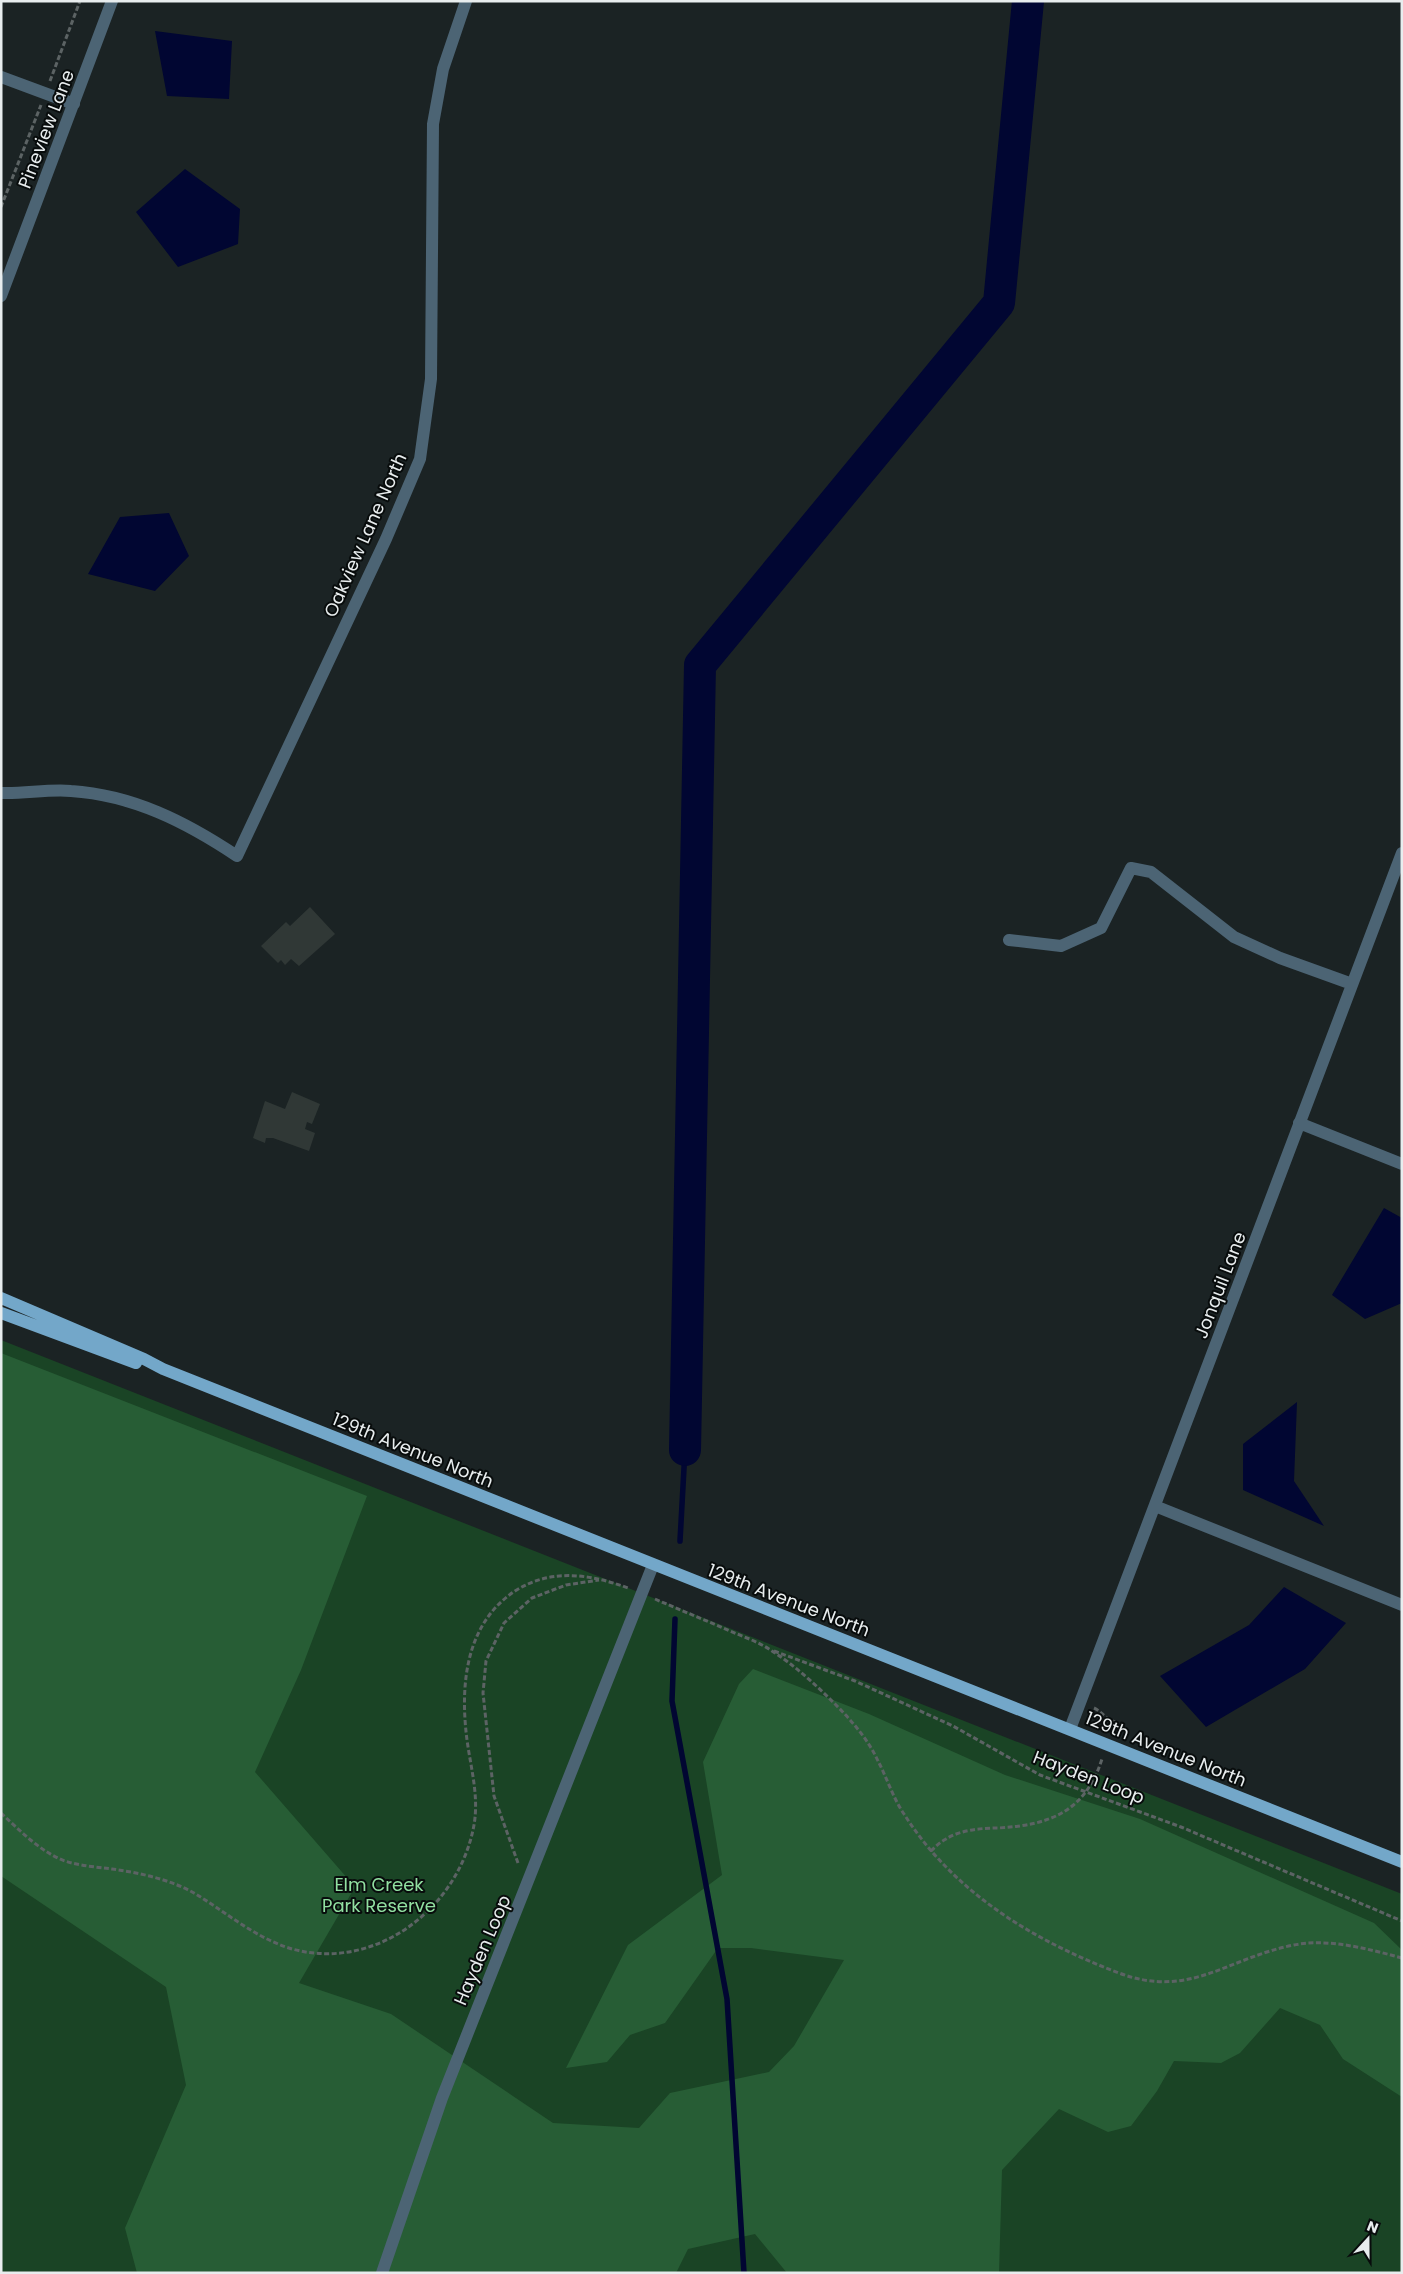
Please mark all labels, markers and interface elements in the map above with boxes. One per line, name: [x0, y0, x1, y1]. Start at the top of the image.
street label: Pineview Lane: [12, 66, 80, 192]
street label: Oakview Lane North: [318, 449, 412, 621]
street label: Jonquil Lane: [1188, 1228, 1252, 1342]
street label: 129th Avenue North: [329, 1406, 497, 1494]
street label: 129th Avenue North: [704, 1558, 874, 1642]
street label: 129th Avenue North: [1082, 1705, 1250, 1793]
street label: Hayden Loop: [1030, 1744, 1148, 1810]
park label: Elm Creek Park Reserve: [322, 1872, 436, 1918]
street label: Hayden Loop: [448, 1891, 516, 2009]
north arrow: [1343, 2214, 1393, 2264]
text: N: [1364, 2216, 1381, 2238]

